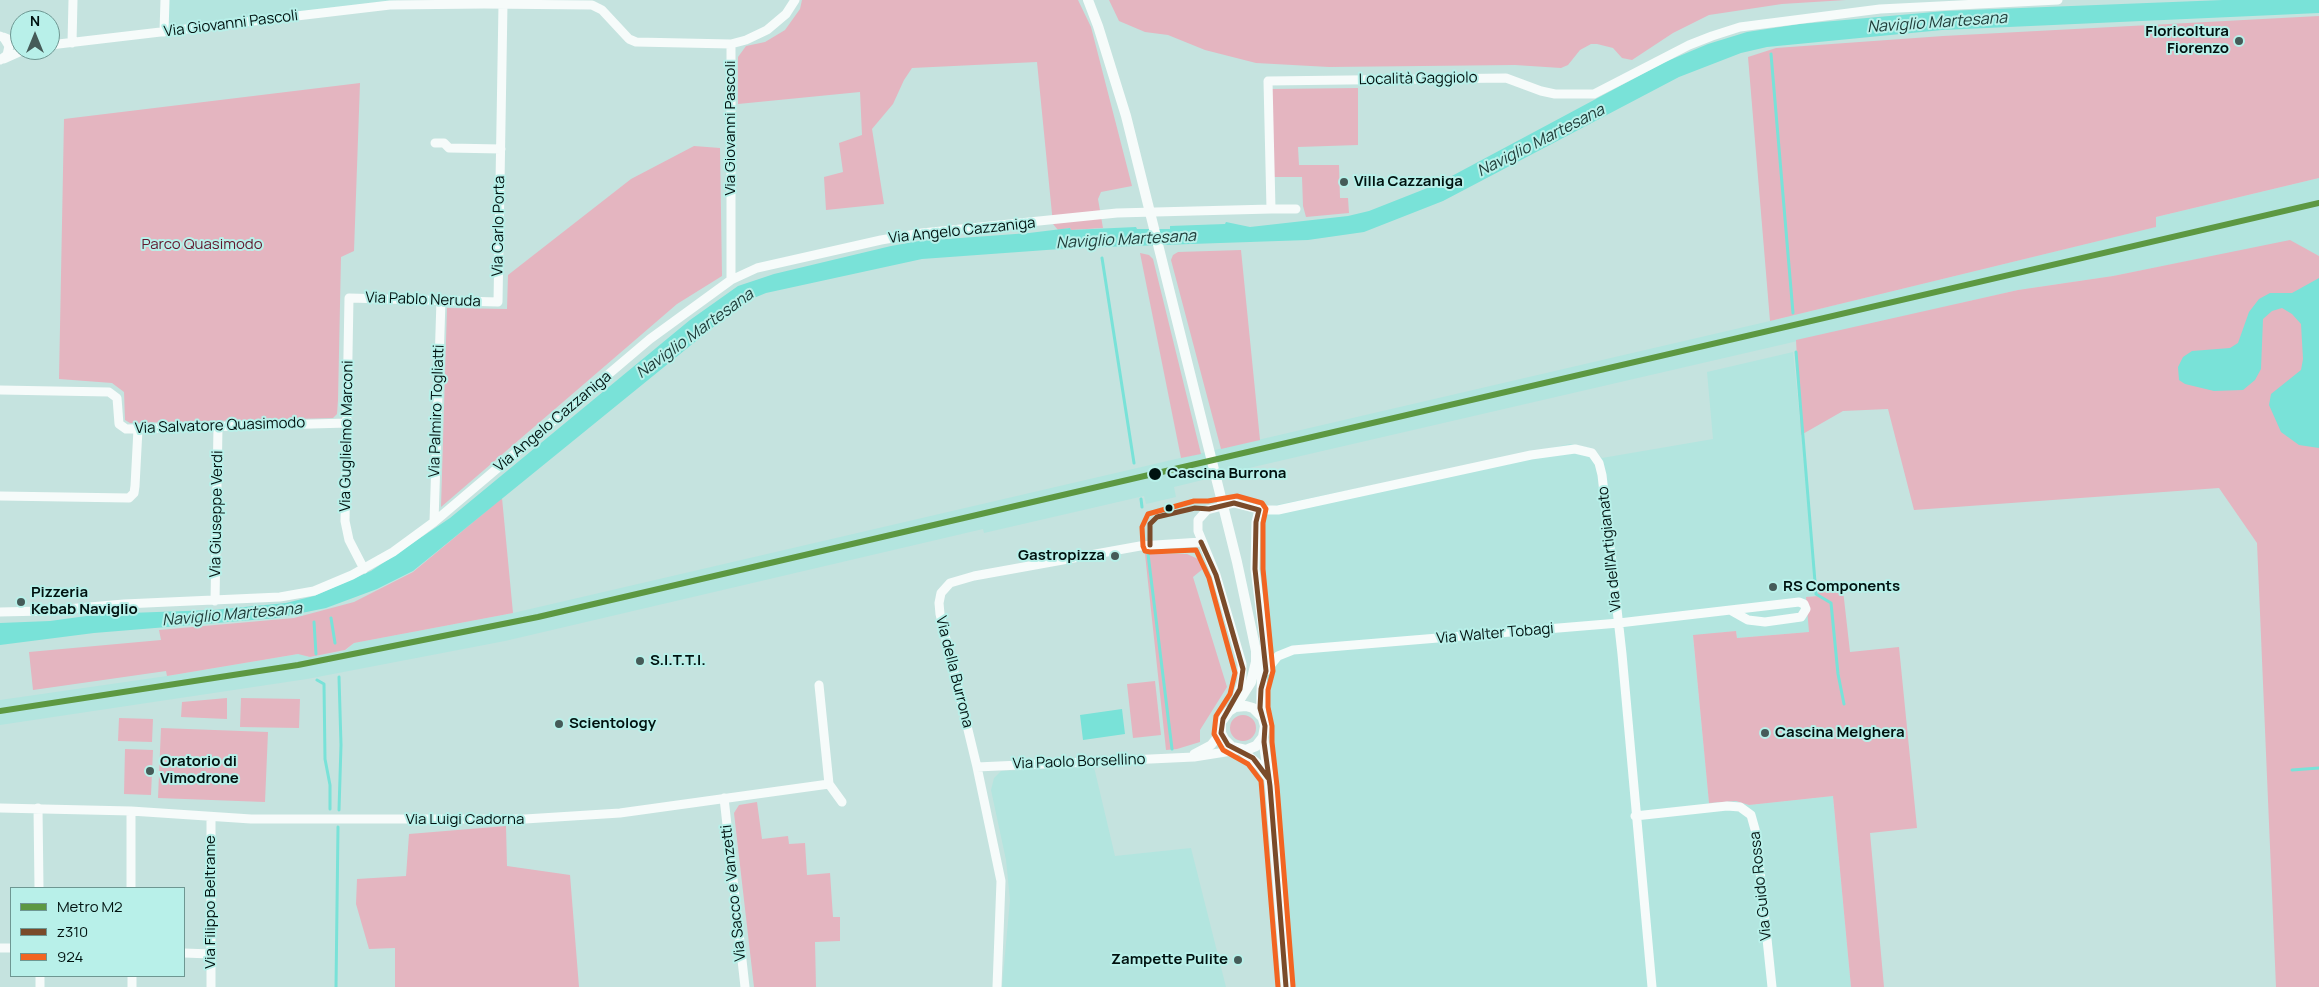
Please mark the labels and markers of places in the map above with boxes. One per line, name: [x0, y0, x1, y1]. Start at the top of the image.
place label: Floricoltura Fiorenzo: [2145, 23, 2229, 58]
marker: Floricoltura Fiorenzo: [2233, 35, 2245, 47]
place label: Villa Cazzaniga: [1354, 173, 1463, 191]
marker: Villa Cazzaniga: [1338, 176, 1350, 188]
place label: Cascina Burrona: [1167, 465, 1286, 483]
marker: Cascina Burrona: [1147, 466, 1163, 482]
unlabelled marker: [1164, 503, 1174, 513]
place label: Gastropizza: [1018, 547, 1105, 565]
marker: Gastropizza: [1109, 550, 1121, 562]
place label: RS Components: [1783, 578, 1900, 596]
marker: RS Components: [1767, 581, 1779, 593]
place label: Pizzeria Kebab Naviglio: [31, 584, 138, 619]
marker: Pizzeria Kebab Naviglio: [15, 596, 27, 608]
place label: S.I.T.T.I.: [650, 652, 706, 670]
marker: S.I.T.T.I.: [634, 655, 646, 667]
place label: Scientology: [569, 715, 656, 733]
marker: Scientology: [553, 718, 565, 730]
place label: Cascina Melghera: [1775, 724, 1905, 742]
marker: Cascina Melghera: [1759, 727, 1771, 739]
place label: Oratorio di Vimodrone: [160, 753, 239, 788]
marker: Oratorio di Vimodrone: [144, 765, 156, 777]
place label: Zampette Pulite: [1111, 951, 1228, 969]
marker: Zampette Pulite: [1232, 954, 1244, 966]

